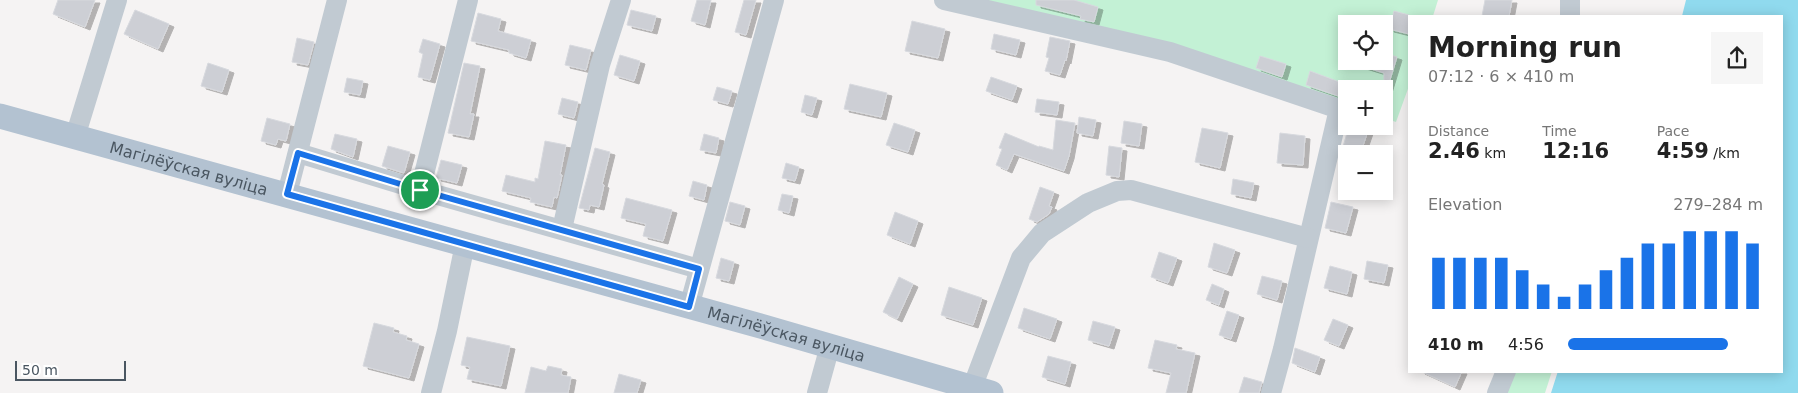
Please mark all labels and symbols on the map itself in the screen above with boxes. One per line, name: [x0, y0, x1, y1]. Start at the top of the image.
street label: Магілёўская вуліца: [108, 137, 270, 199]
pin: [399, 169, 441, 211]
street label: Магілёўская вуліца: [705, 302, 868, 365]
scale bar: [15, 358, 126, 381]

